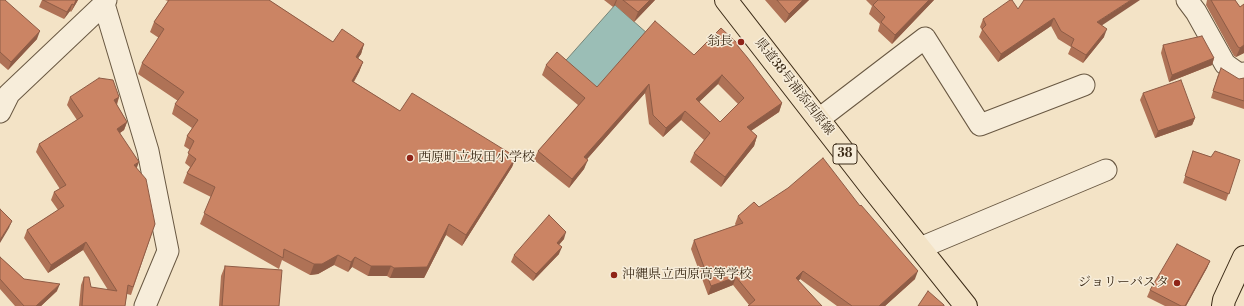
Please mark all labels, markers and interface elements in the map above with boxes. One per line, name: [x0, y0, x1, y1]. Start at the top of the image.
place label: 翁長: [707, 34, 733, 50]
street label: 県道38号浦添西原線: [751, 35, 837, 139]
marker: 翁長: [736, 37, 746, 47]
road number: 38: [833, 144, 857, 164]
place label: 西原町立坂田小学校: [418, 150, 535, 166]
marker: 西原町立坂田小学校: [405, 153, 415, 163]
place label: 沖縄県立西原高等学校: [622, 267, 752, 283]
marker: 沖縄県立西原高等学校: [609, 270, 619, 280]
place label: ジョリーパスタ: [1078, 275, 1169, 291]
marker: ジョリーパスタ: [1172, 278, 1182, 288]

